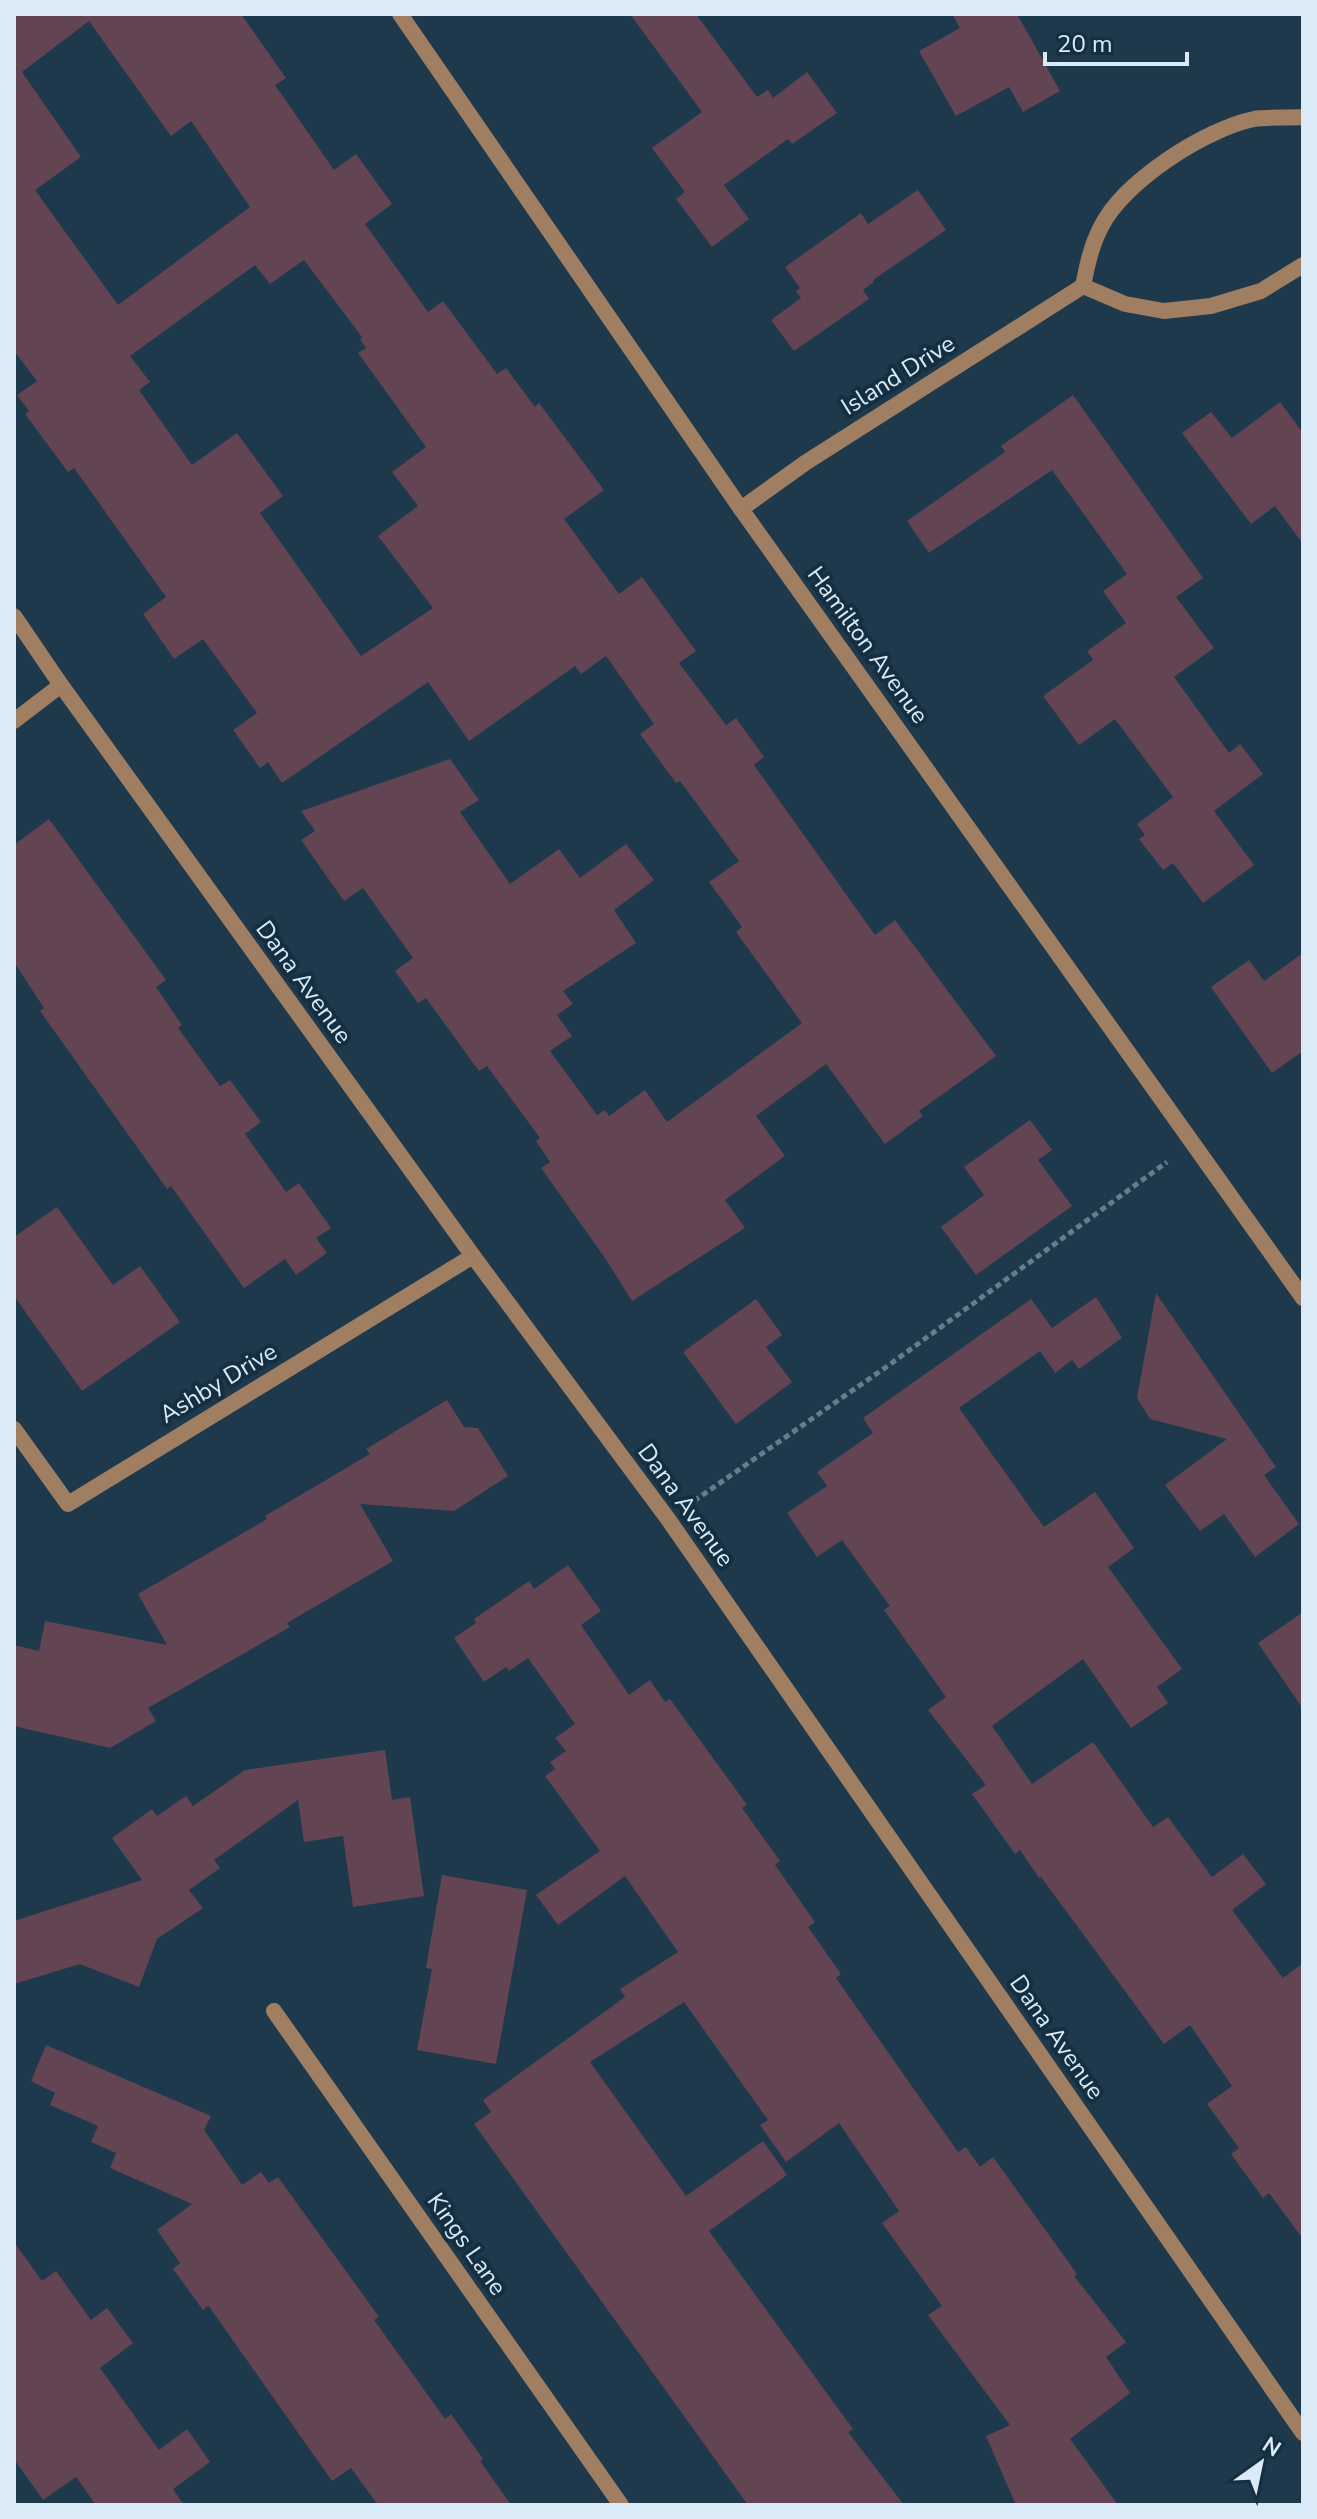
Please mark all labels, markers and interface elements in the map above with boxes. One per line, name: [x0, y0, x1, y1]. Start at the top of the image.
scale bar: [1045, 16, 1187, 66]
text: 20 m: [1057, 28, 1113, 60]
street label: Island Drive: [835, 327, 961, 423]
street label: Hamilton Avenue: [800, 560, 936, 730]
street label: Dana Avenue: [249, 914, 359, 1050]
street label: Ashby Drive: [153, 1335, 283, 1431]
street label: Dana Avenue: [631, 1437, 741, 1573]
street label: Dana Avenue: [1002, 1969, 1112, 2105]
street label: Kings Lane: [420, 2186, 514, 2302]
north arrow: [1221, 2423, 1301, 2503]
text: N: [1256, 2430, 1286, 2464]

